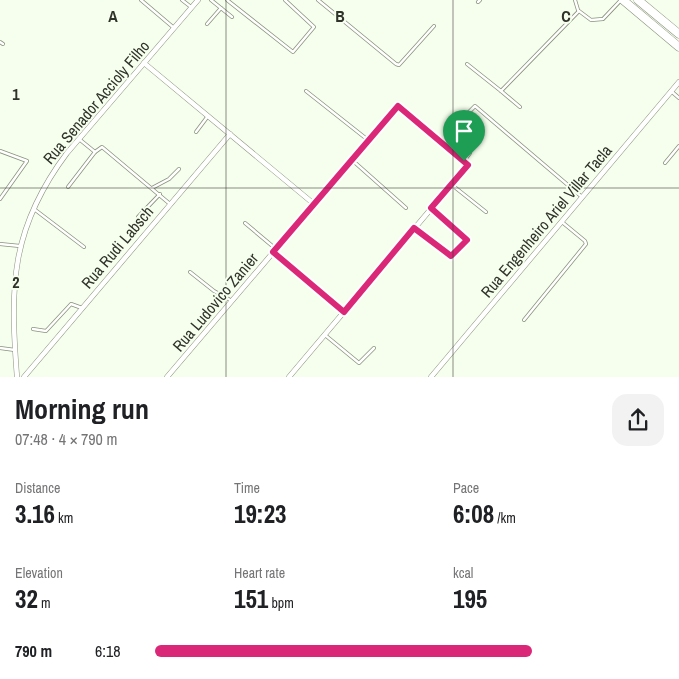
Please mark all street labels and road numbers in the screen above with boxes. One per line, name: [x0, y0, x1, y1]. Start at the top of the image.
street label: Rua Senador Accioly Filho: [38, 35, 154, 169]
street label: Rua Engenheiro Ariel Villar Tacla: [476, 139, 617, 302]
street label: Rua Rudi Labsch: [76, 201, 158, 293]
street label: Rua Ludovico Zanier: [167, 248, 263, 356]

